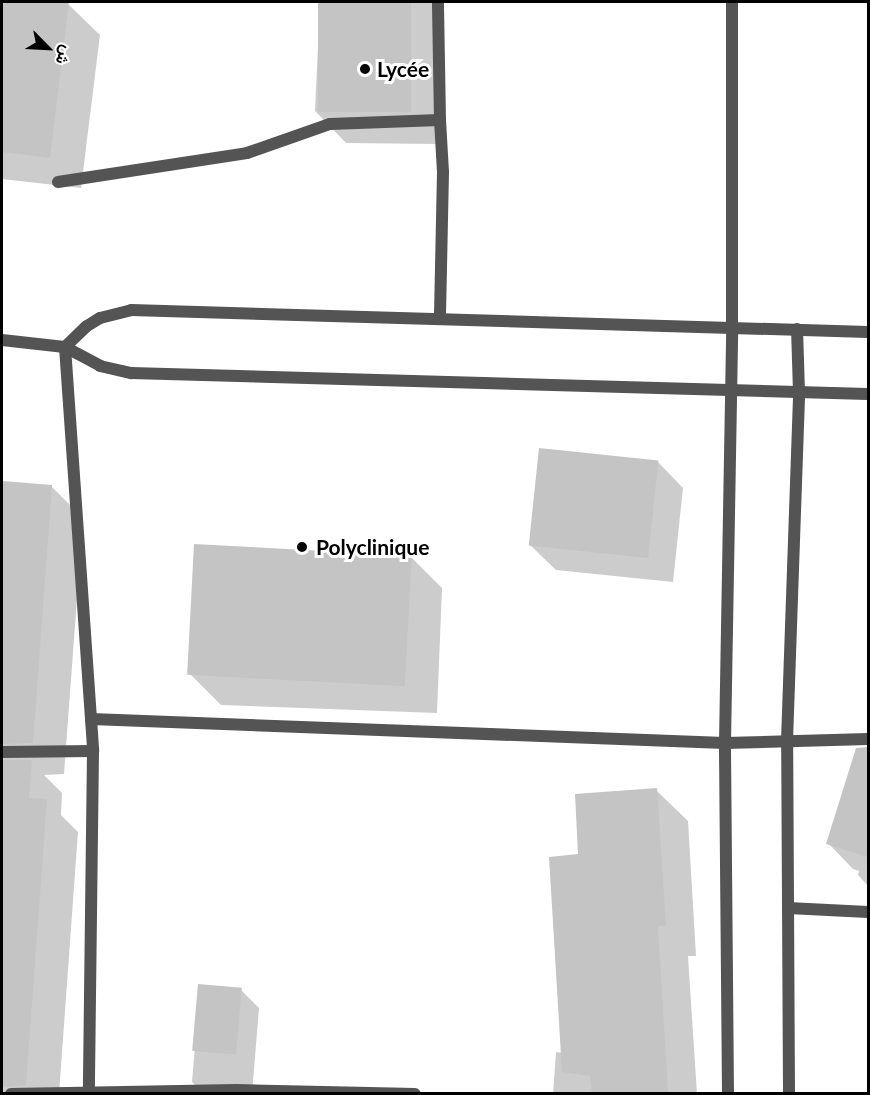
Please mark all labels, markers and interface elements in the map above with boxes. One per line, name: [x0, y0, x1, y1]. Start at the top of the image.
north arrow: [18, 18, 78, 78]
text: ش: [52, 43, 77, 68]
place label: Lycée: [377, 56, 429, 82]
marker: Lycée: [358, 62, 372, 76]
place label: Polyclinique: [316, 534, 429, 560]
marker: Polyclinique: [293, 538, 311, 556]

